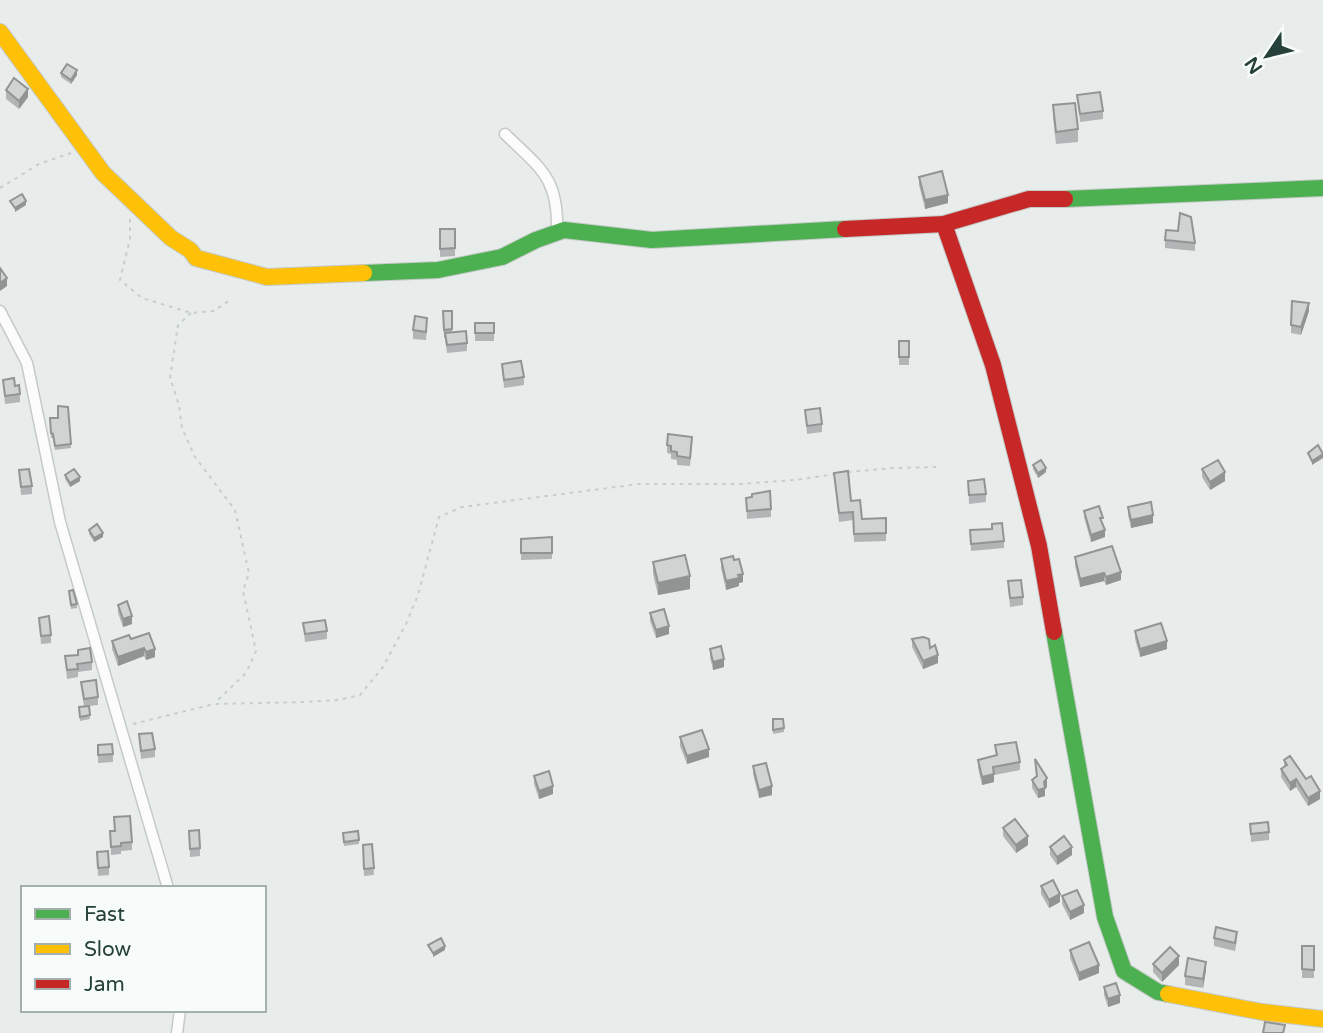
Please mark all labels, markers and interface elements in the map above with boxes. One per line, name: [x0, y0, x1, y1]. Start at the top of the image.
north arrow: [1232, 21, 1302, 91]
text: N: [1241, 53, 1267, 78]
legend: [21, 886, 266, 1012]
text: Fast: [84, 902, 125, 927]
text: Slow: [84, 937, 132, 962]
text: Jam: [84, 972, 125, 997]

